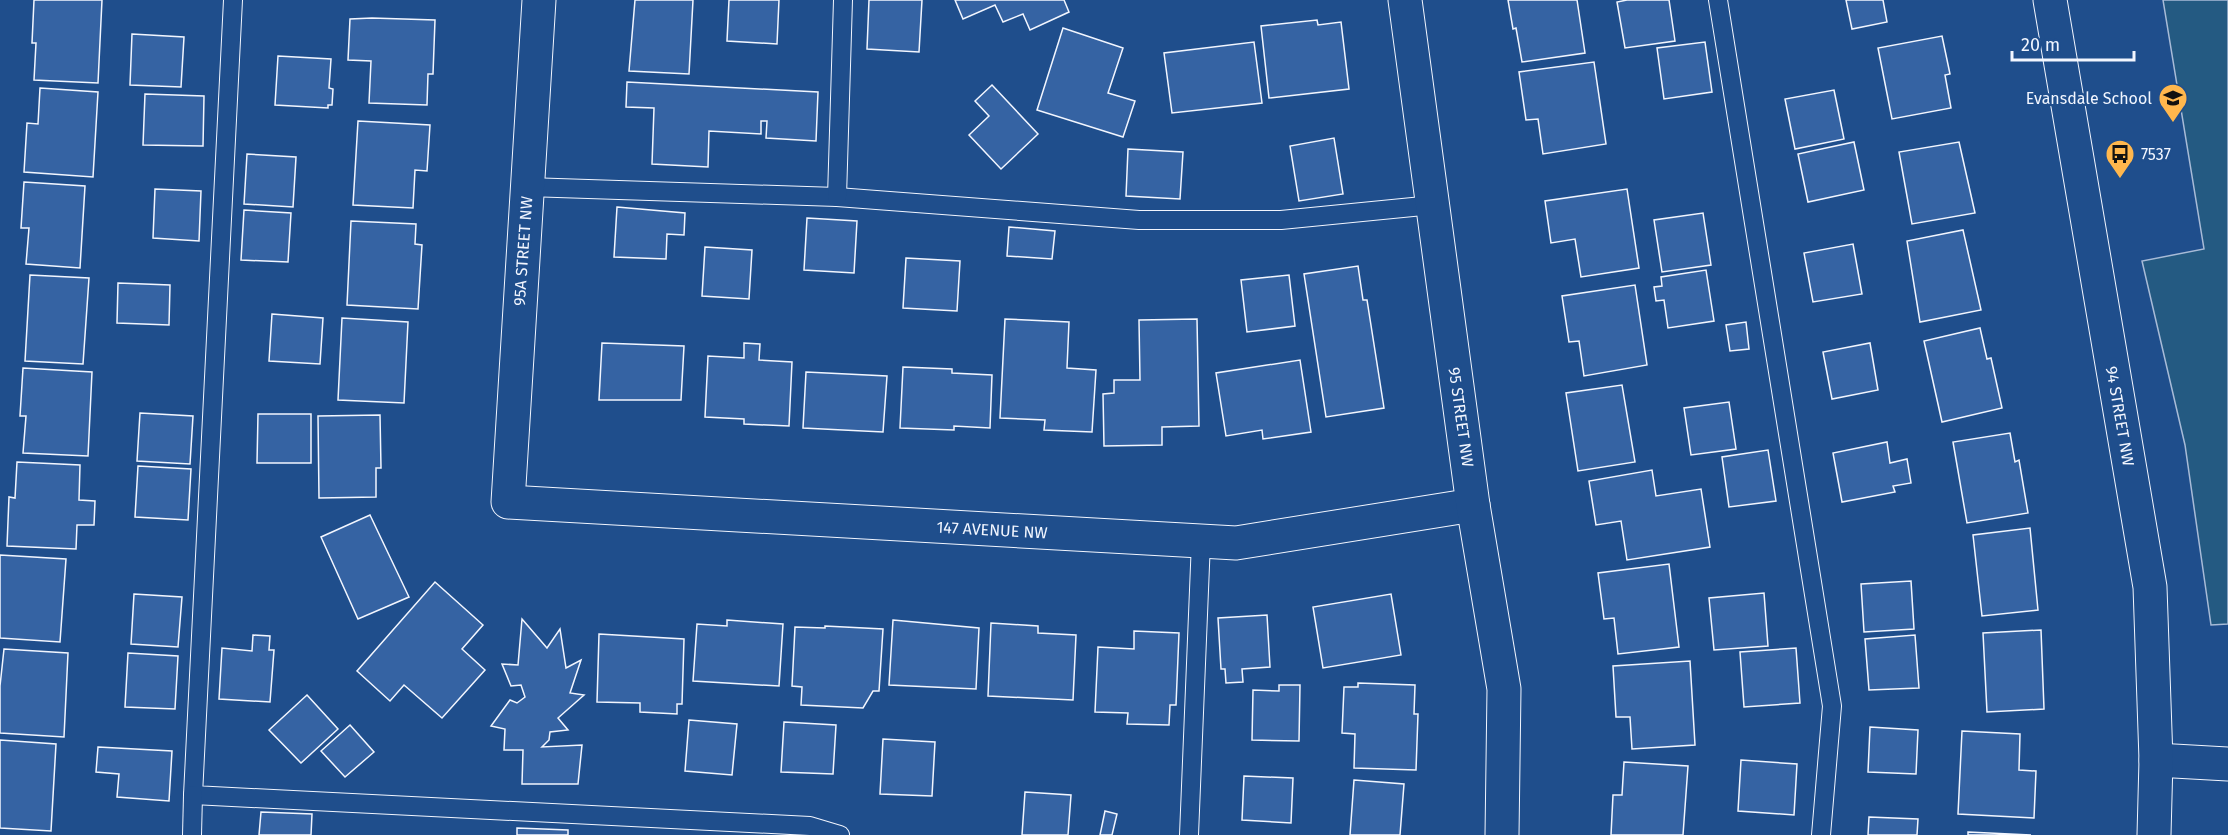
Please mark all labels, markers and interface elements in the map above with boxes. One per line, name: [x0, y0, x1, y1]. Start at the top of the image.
scale bar: [2012, 24, 2134, 62]
text: 20 m: [2021, 34, 2060, 56]
school or university icon: Evansdale School: [2157, 82, 2189, 124]
place label: Evansdale School: [2026, 89, 2152, 108]
bus stop icon: 7537: [2104, 138, 2136, 180]
place label: 7537: [2141, 145, 2171, 164]
street label: 95A STREET NW: [510, 196, 536, 306]
street label: 94 STREET NW: [2102, 365, 2138, 467]
street label: 95 STREET NW: [1445, 366, 1477, 468]
street label: 147 AVENUE NW: [936, 518, 1048, 542]

